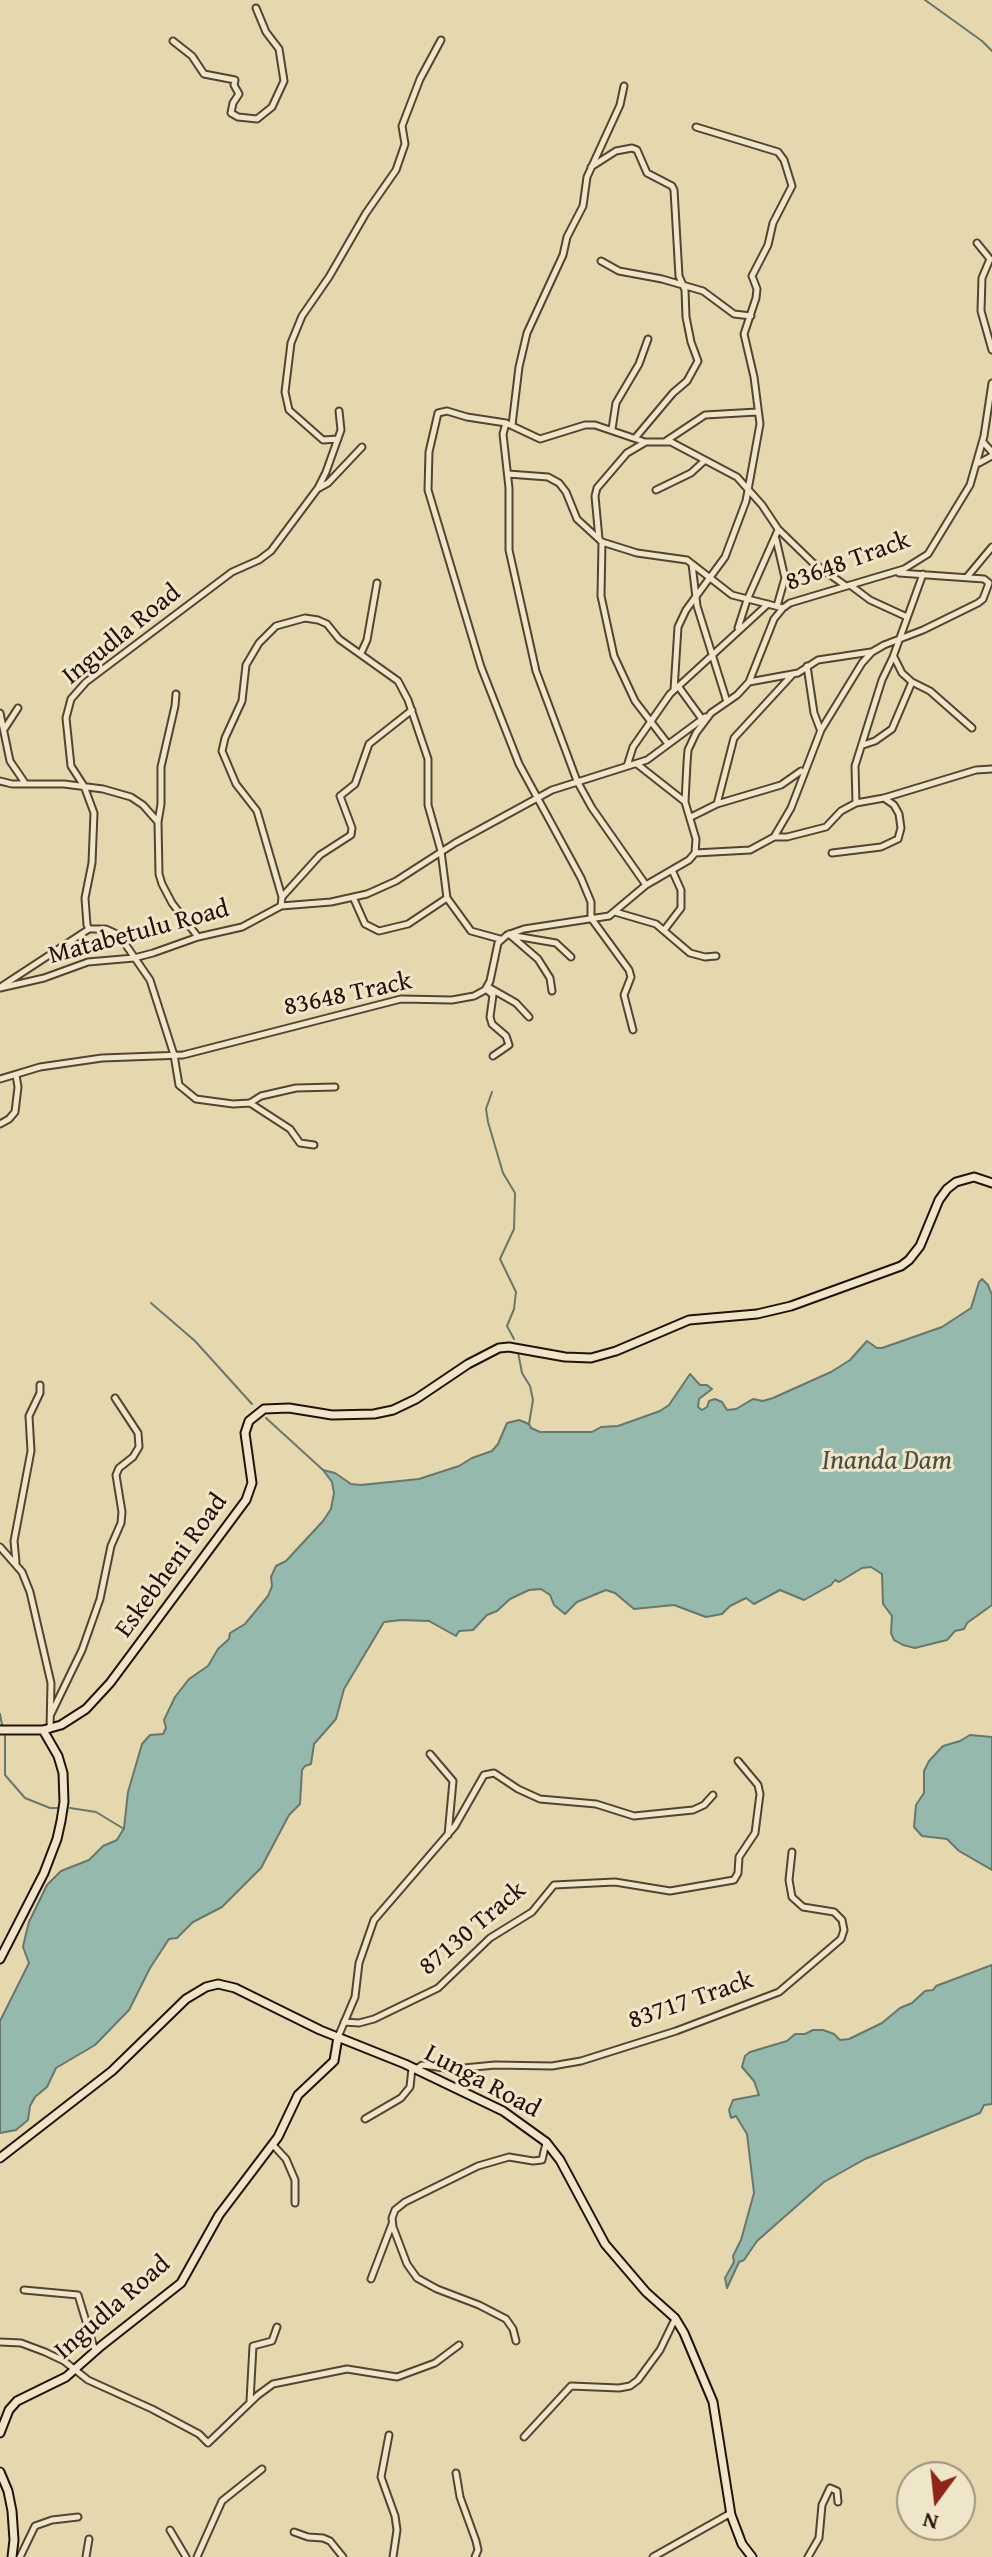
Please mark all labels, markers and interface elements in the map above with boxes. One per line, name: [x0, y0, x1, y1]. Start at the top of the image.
street label: 83648 Track: [782, 525, 914, 599]
street label: Ingudla Road: [57, 578, 187, 692]
street label: Matabetulu Road: [45, 894, 233, 972]
street label: 83648 Track: [281, 966, 415, 1024]
water label: Inanda Dam: [822, 1445, 952, 1479]
street label: Eskebheni Road: [109, 1488, 235, 1644]
street label: 87130 Track: [413, 1875, 533, 1983]
street label: 83717 Track: [624, 1965, 758, 2037]
street label: Lunga Road: [419, 2038, 545, 2126]
street label: Ingudla Road: [49, 2249, 177, 2367]
north arrow: [896, 2461, 976, 2541]
text: N: [919, 2505, 942, 2540]

